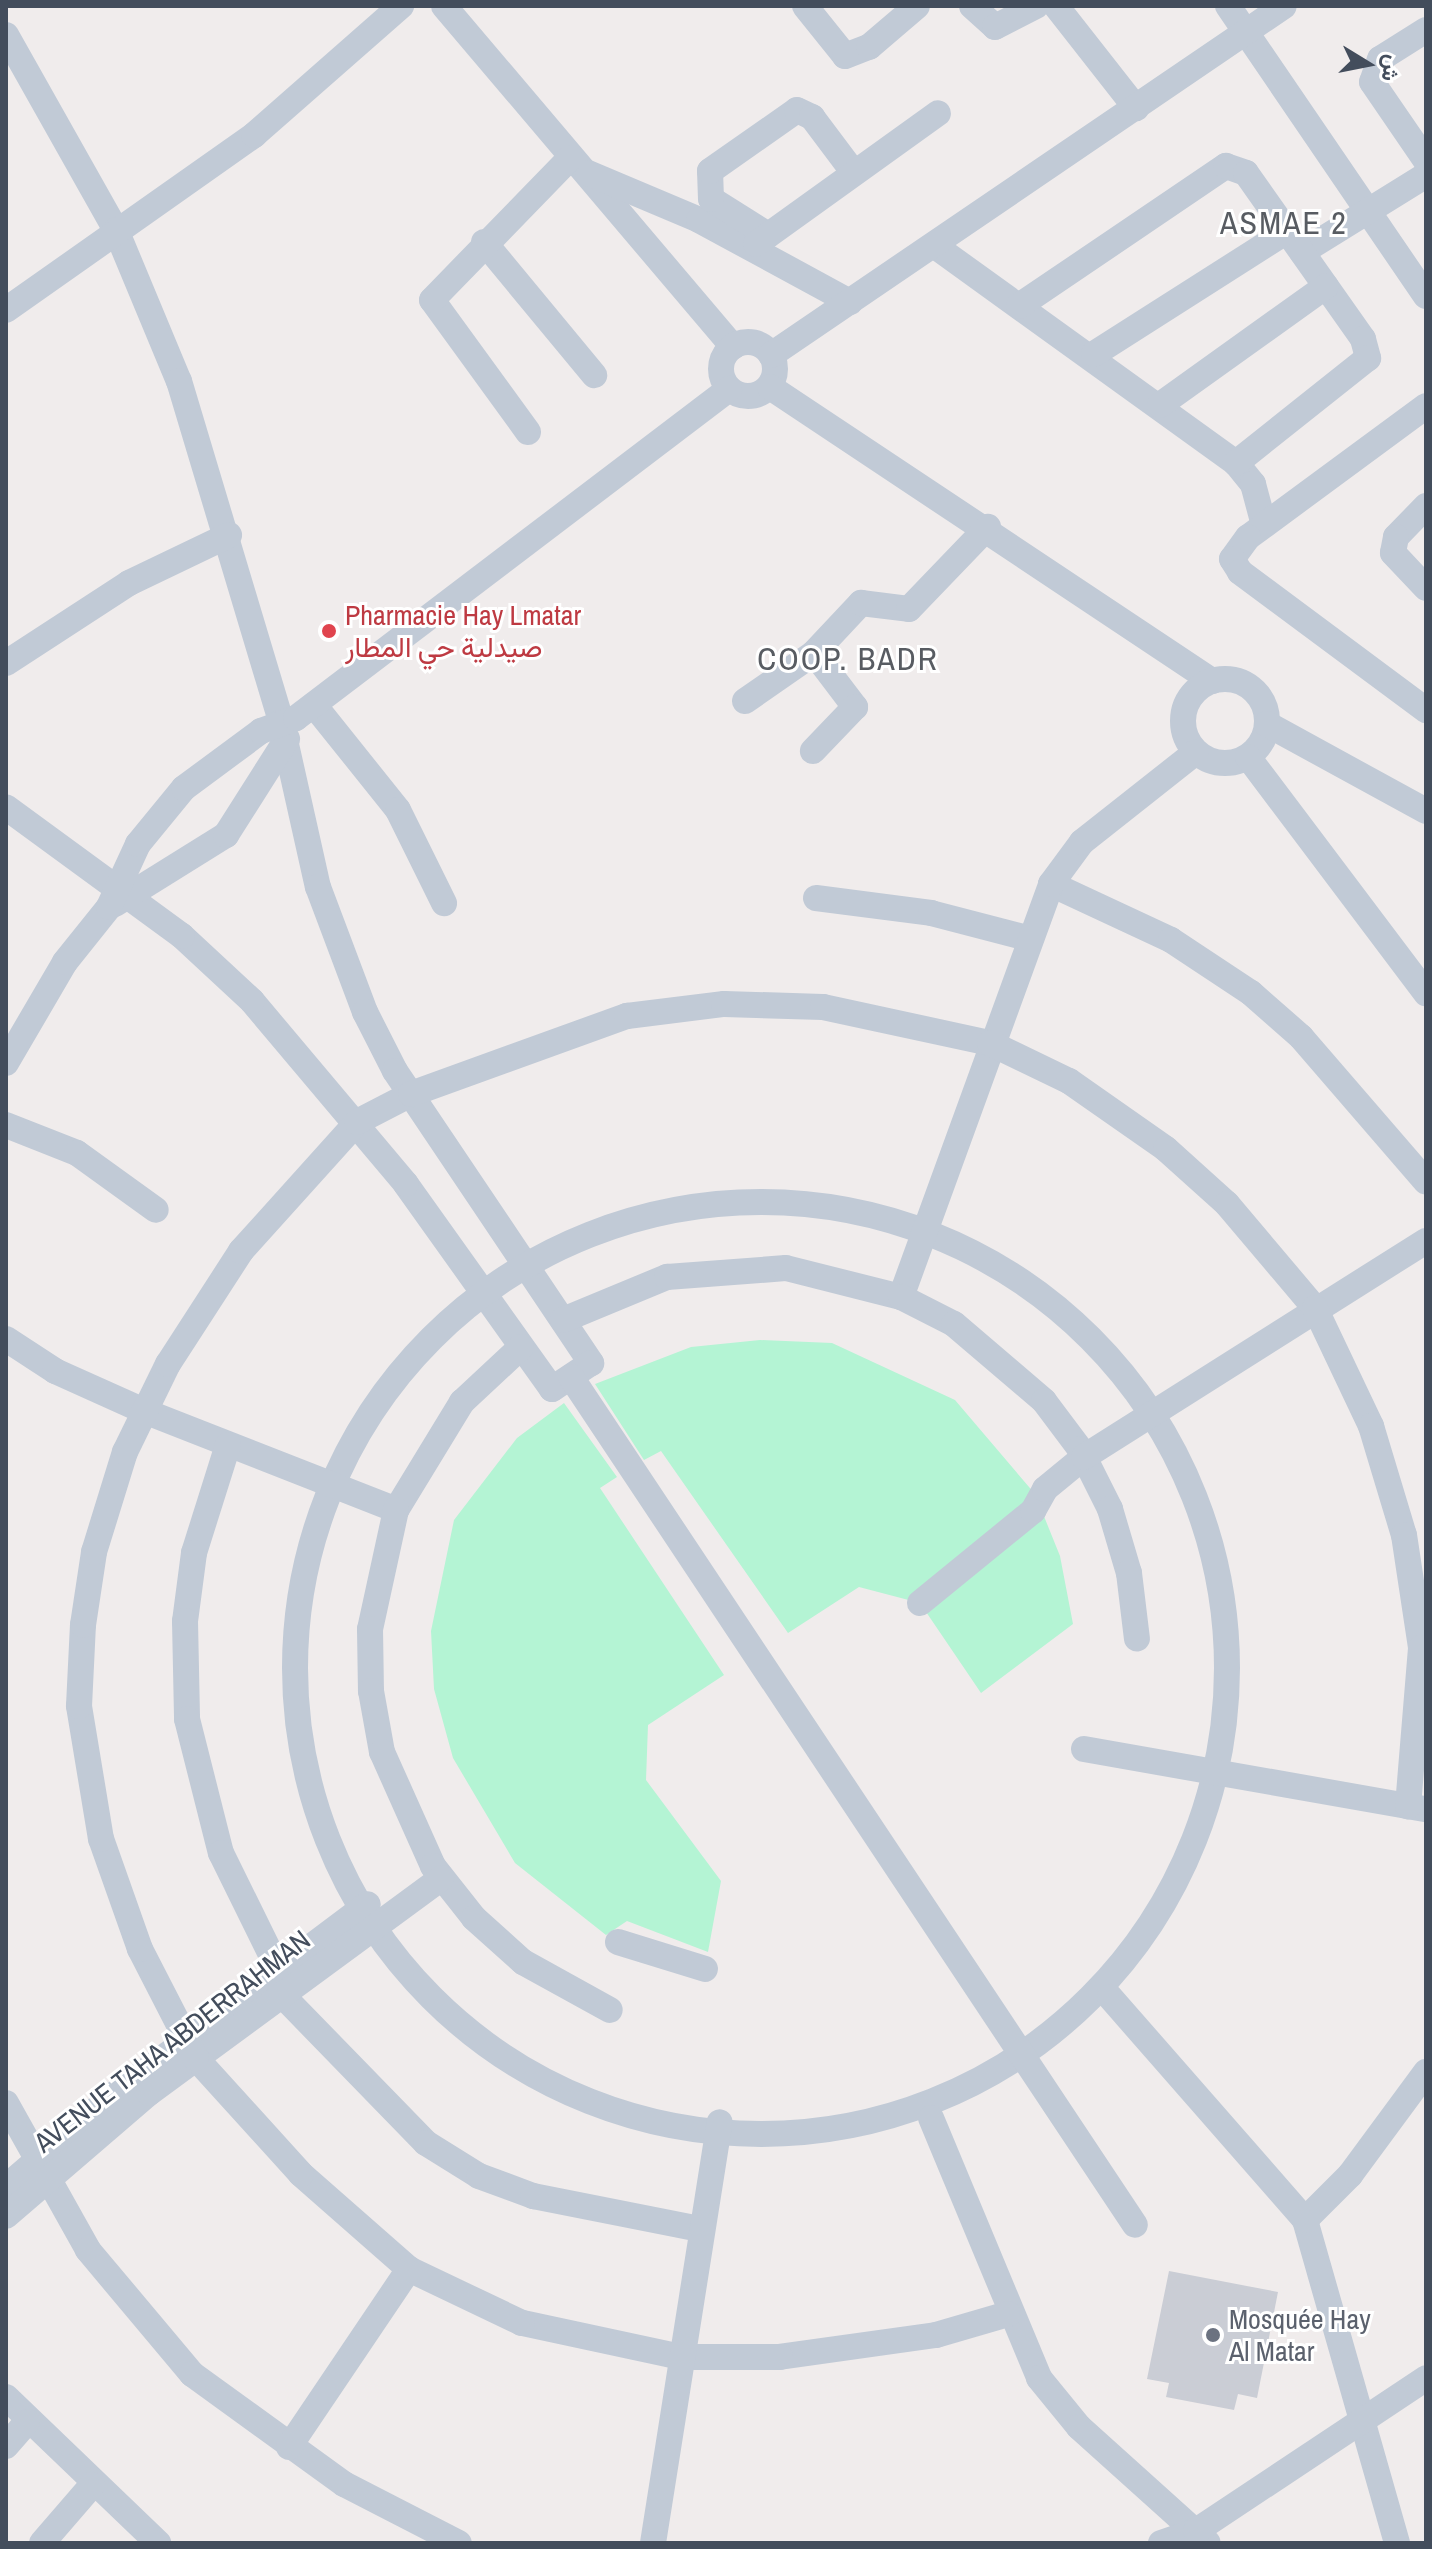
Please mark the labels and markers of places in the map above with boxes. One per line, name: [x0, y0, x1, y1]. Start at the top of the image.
place label: Pharmacie Hay Lmatar صيدلية حي المطار: [345, 598, 581, 664]
marker: Pharmacie Hay Lmatar صيدلية حي المطار: [320, 622, 338, 640]
place label: Mosquée Hay Al Matar: [1229, 2302, 1371, 2368]
marker: Mosquée Hay Al Matar: [1204, 2326, 1222, 2344]

